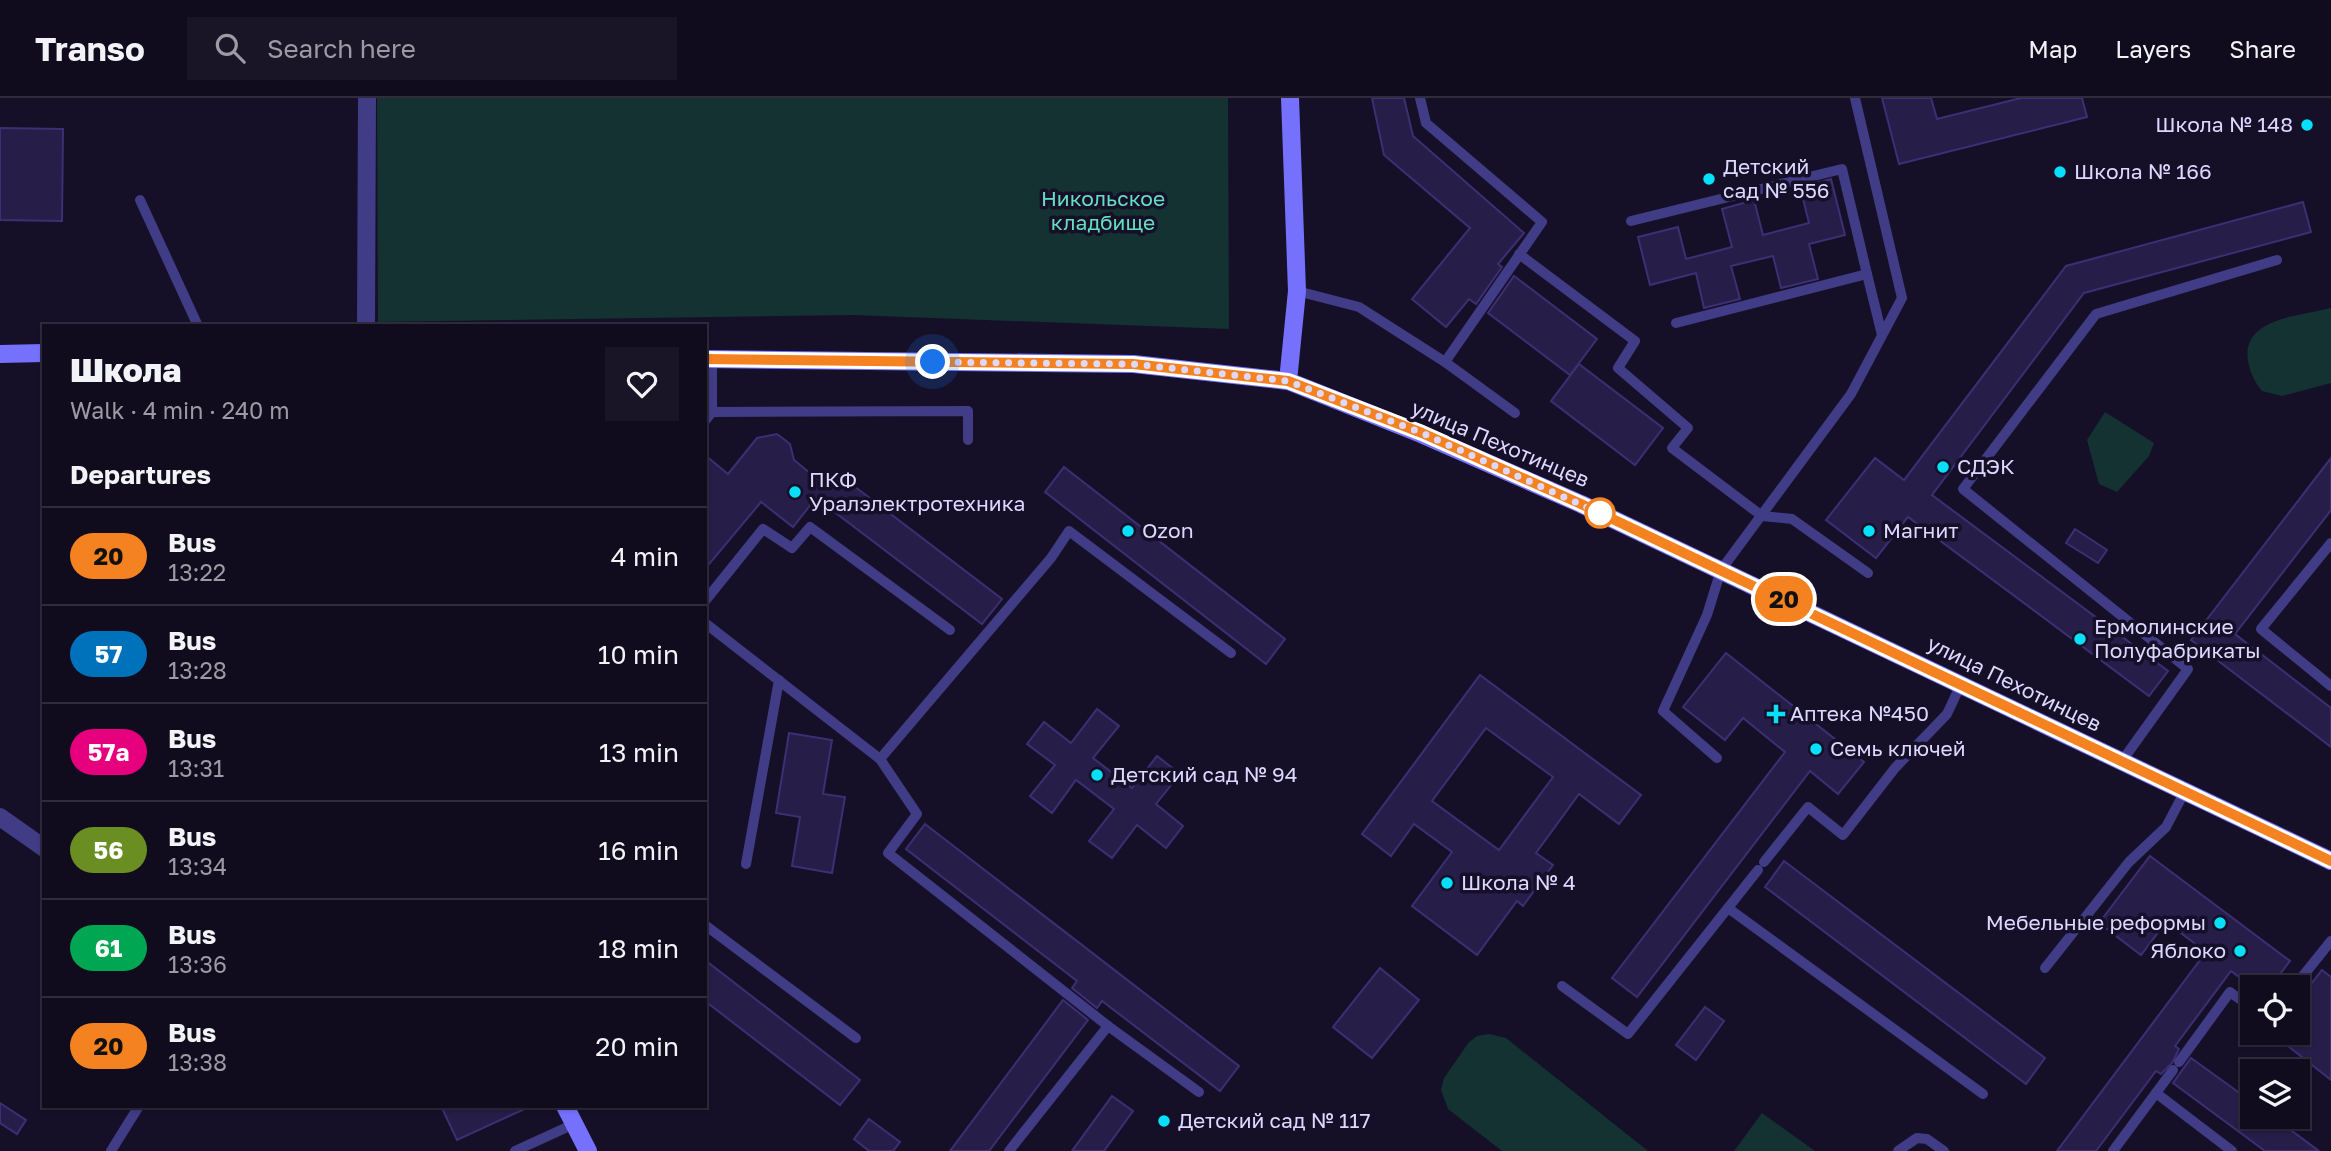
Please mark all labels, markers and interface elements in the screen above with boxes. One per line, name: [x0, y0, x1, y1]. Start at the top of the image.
search box: [187, 17, 677, 80]
text: Transo: [35, 29, 145, 68]
icon: search: [211, 29, 249, 67]
text: Search here: [267, 33, 416, 64]
text: Map: [2028, 34, 2077, 63]
text: Layers: [2115, 34, 2191, 63]
text: Share: [2229, 34, 2296, 63]
place label: Школа № 148: [2155, 111, 2293, 137]
marker: Школа № 148: [2299, 117, 2315, 133]
place label: Детский сад № 556: [1723, 153, 1830, 203]
place label: Школа № 166: [2074, 158, 2212, 184]
marker: Школа № 166: [2052, 164, 2068, 180]
marker: Детский сад № 556: [1701, 171, 1717, 187]
park label: Никольское кладбище: [1041, 185, 1165, 235]
your location: [915, 344, 950, 379]
button: heart: [605, 347, 679, 421]
text: Школа: [70, 350, 181, 389]
street label: улица Пехотинцев: [1407, 394, 1593, 492]
text: Walk · 4 min · 240 m: [70, 396, 290, 424]
place label: СДЭК: [1957, 453, 2015, 479]
text: Departures: [70, 459, 211, 490]
marker: СДЭК: [1935, 459, 1951, 475]
place label: ПКФ Уралэлектротехника: [809, 466, 1025, 516]
marker: ПКФ Уралэлектротехника: [787, 484, 803, 500]
unlabelled marker: [1585, 498, 1615, 528]
place label: Ozon: [1142, 517, 1194, 543]
place label: Магнит: [1883, 517, 1959, 543]
marker: Ozon: [1120, 523, 1136, 539]
marker: Магнит: [1861, 523, 1877, 539]
text: Bus: [168, 527, 216, 558]
text: 20: [93, 541, 124, 570]
text: 4 min: [611, 541, 679, 572]
text: 13:22: [168, 558, 226, 586]
line badge: 20: [1752, 576, 1816, 622]
text: 20: [1769, 584, 1799, 613]
place label: Ермолинские Полуфабрикаты: [2094, 613, 2261, 663]
text: Bus: [168, 625, 216, 656]
street label: улица Пехотинцев: [1923, 630, 2106, 737]
marker: Ермолинские Полуфабрикаты: [2072, 631, 2088, 647]
text: 57: [95, 639, 122, 668]
text: 10 min: [598, 639, 679, 670]
text: 13:28: [168, 656, 227, 684]
place label: Аптека №450: [1790, 700, 1929, 726]
marker: Аптека №450: [1768, 706, 1784, 722]
text: Bus: [168, 723, 216, 754]
place label: Семь ключей: [1830, 735, 1966, 761]
text: 57а: [88, 737, 129, 766]
text: 13 min: [599, 737, 679, 768]
marker: Семь ключей: [1808, 741, 1824, 757]
text: 13:31: [168, 754, 224, 782]
place label: Детский сад № 94: [1111, 761, 1298, 787]
marker: Детский сад № 94: [1089, 767, 1105, 783]
text: Bus: [168, 821, 216, 852]
text: 56: [94, 835, 123, 864]
text: 16 min: [598, 835, 679, 866]
text: 13:34: [168, 852, 227, 880]
place label: Школа № 4: [1461, 869, 1576, 895]
marker: Школа № 4: [1439, 875, 1455, 891]
place label: Мебельные реформы: [1986, 909, 2206, 935]
marker: Мебельные реформы: [2212, 915, 2228, 931]
text: Bus: [168, 919, 216, 950]
text: 61: [95, 933, 122, 962]
text: 18 min: [598, 933, 679, 964]
place label: Яблоко: [2150, 937, 2226, 963]
marker: Яблоко: [2232, 943, 2248, 959]
text: 13:36: [168, 950, 227, 978]
map controls: [2240, 975, 2310, 1129]
button: locate: [2240, 975, 2310, 1045]
text: Bus: [168, 1017, 216, 1048]
text: 20: [93, 1031, 124, 1060]
text: 20 min: [595, 1031, 679, 1062]
text: 13:38: [168, 1048, 227, 1076]
button: layers: [2240, 1059, 2310, 1129]
place label: Детский сад № 117: [1178, 1107, 1371, 1133]
marker: Детский сад № 117: [1156, 1113, 1172, 1129]

